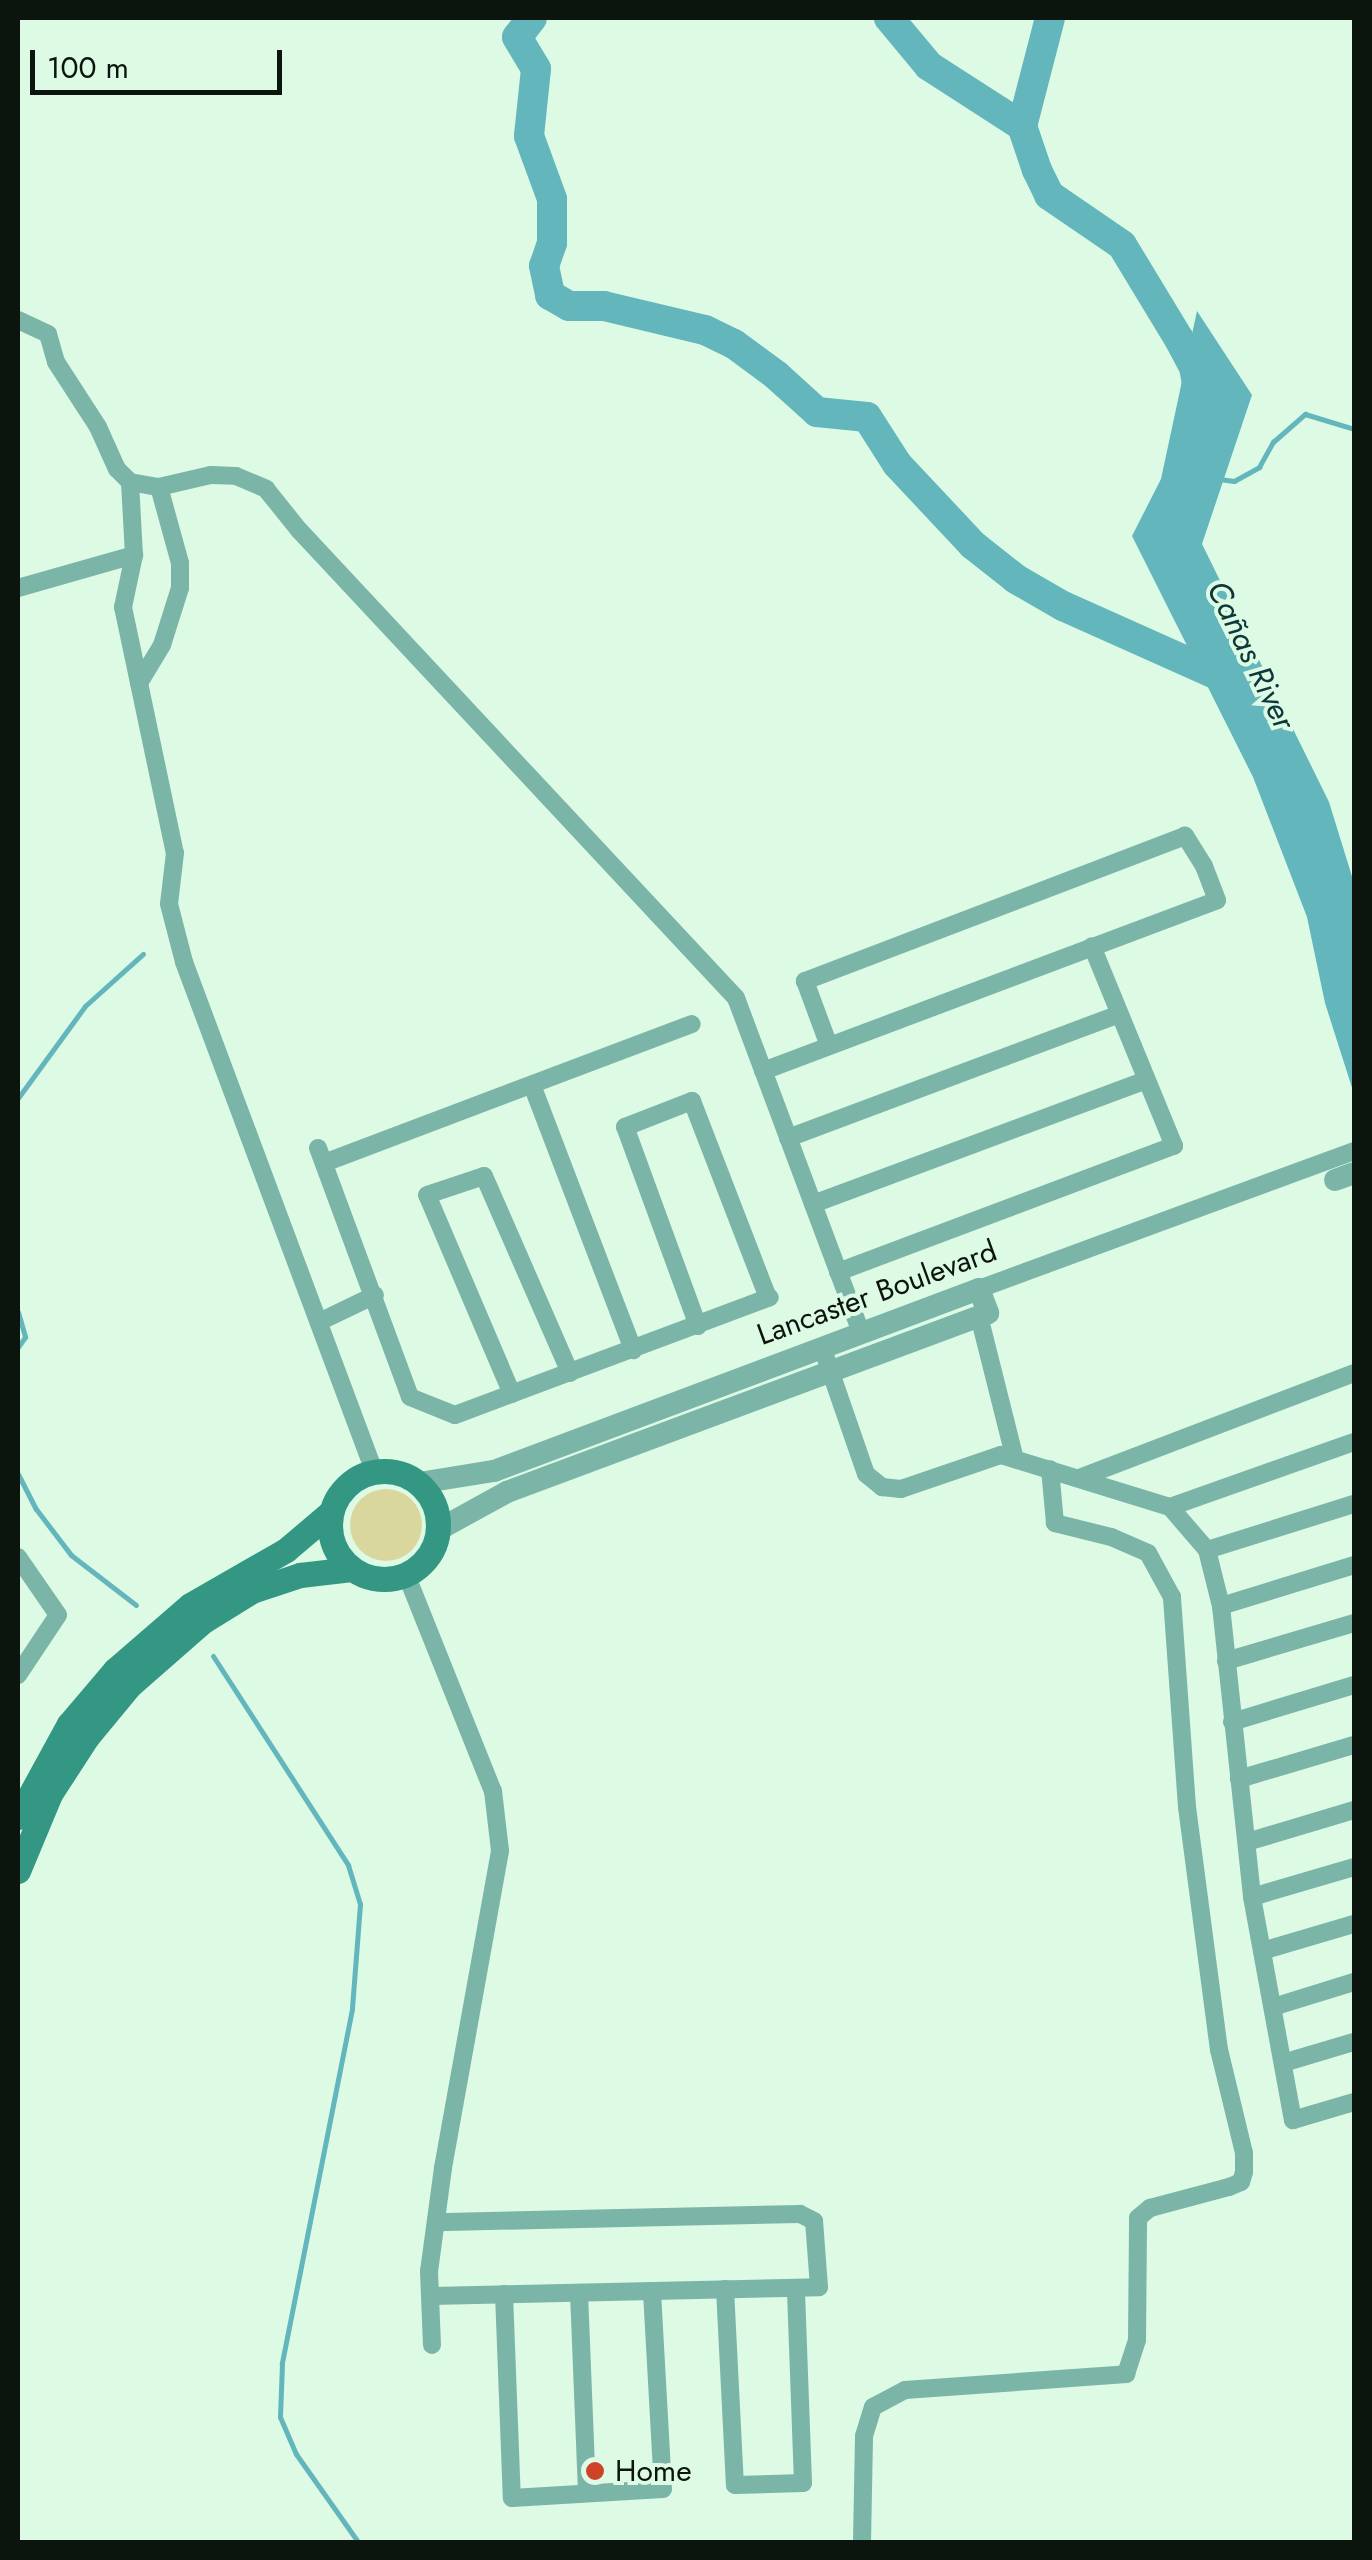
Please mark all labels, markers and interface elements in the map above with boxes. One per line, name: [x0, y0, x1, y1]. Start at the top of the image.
scale bar: [35, 30, 288, 92]
text: 100 m: [47, 46, 129, 89]
water label: Cañas River: [1199, 575, 1303, 735]
street label: Lancaster Boulevard: [752, 1233, 1002, 1353]
place label: Home: [615, 2453, 692, 2489]
marker: Home: [584, 2460, 606, 2482]

